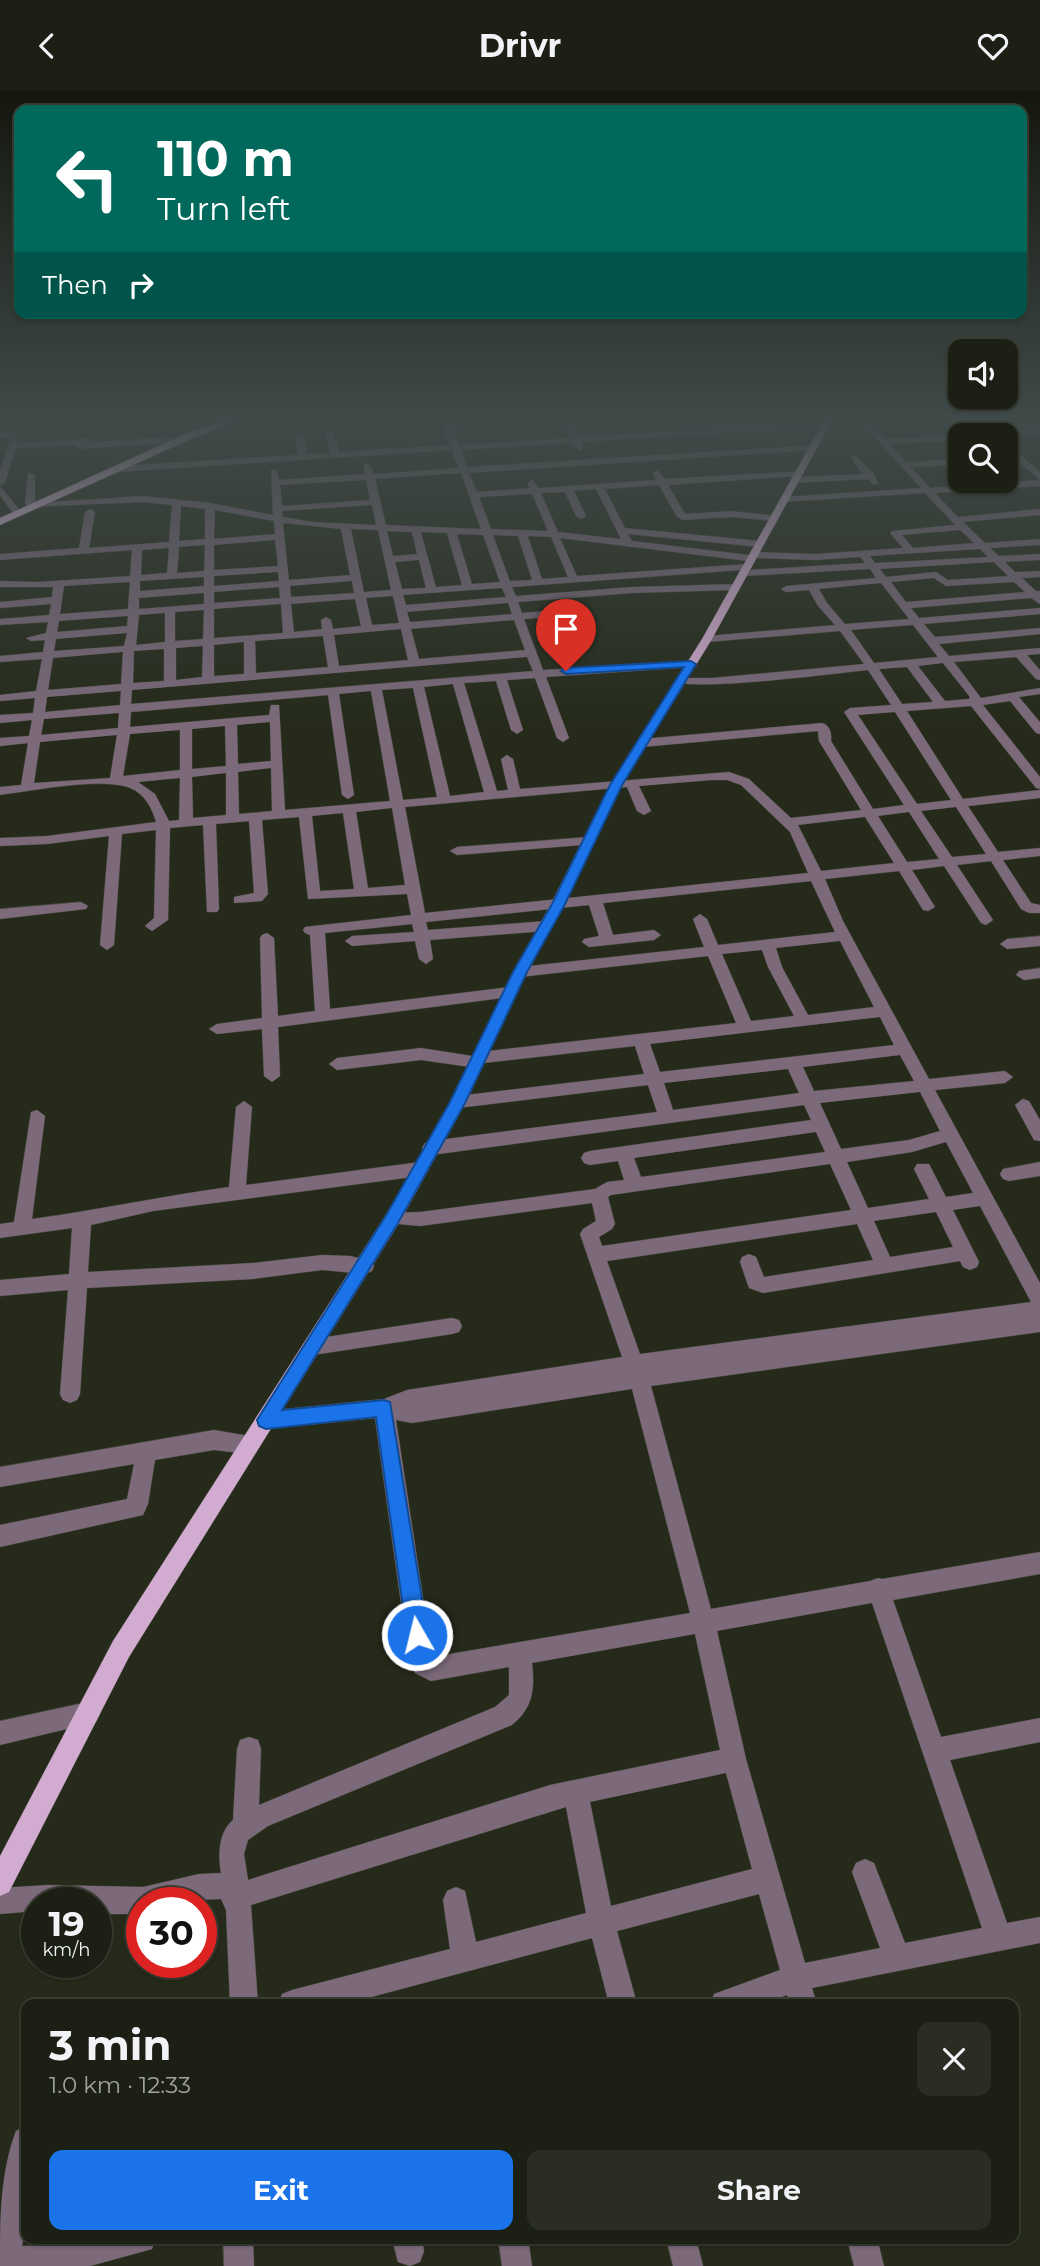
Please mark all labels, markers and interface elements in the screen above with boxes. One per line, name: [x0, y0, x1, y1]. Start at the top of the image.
text: Drivr: [479, 26, 561, 65]
icon: back: [28, 27, 66, 65]
icon: heart: [974, 27, 1012, 65]
text: 110 m: [157, 129, 294, 188]
icon: left: [42, 133, 133, 224]
text: Turn left: [157, 189, 291, 228]
icon: right: [122, 266, 160, 304]
text: Then: [42, 269, 108, 301]
map controls: [948, 339, 1018, 493]
button: sound: [948, 339, 1018, 409]
button: search: [948, 423, 1018, 493]
pin: [536, 599, 596, 671]
icon: arrive: [547, 610, 585, 648]
position arrow: [380, 1598, 454, 1672]
speed limit sign: 30: [126, 1887, 217, 1978]
text: 19: [48, 1902, 85, 1945]
text: km/h: [42, 1939, 91, 1961]
text: 3 min: [49, 2019, 171, 2071]
button: close: [917, 2022, 991, 2096]
text: 1.0 km · 12:33: [49, 2071, 191, 2099]
button: Exit: [49, 2150, 513, 2230]
button: Share: [527, 2150, 991, 2230]

